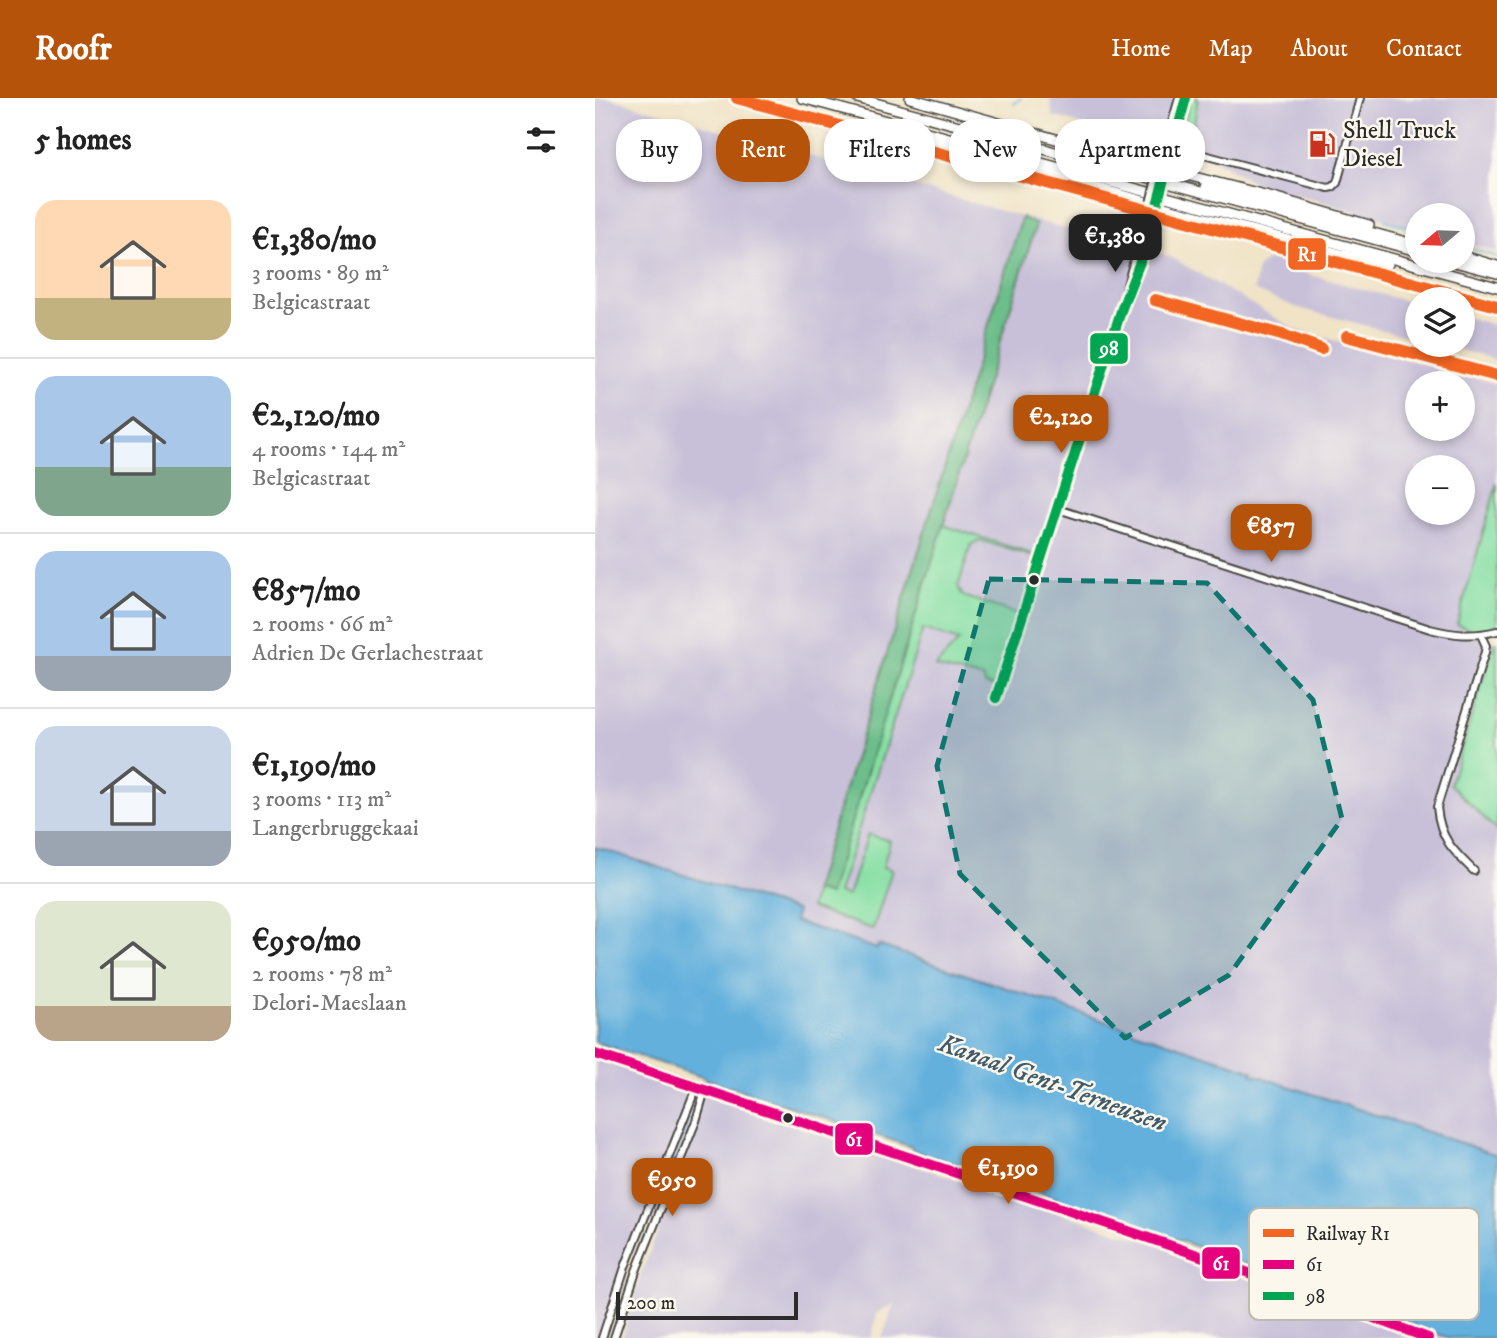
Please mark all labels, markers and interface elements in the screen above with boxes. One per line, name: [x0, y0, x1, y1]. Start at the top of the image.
text: Roofr: [35, 29, 112, 70]
text: Home: [1111, 34, 1170, 64]
text: Map: [1208, 34, 1253, 64]
text: About: [1291, 34, 1348, 64]
text: Contact: [1386, 34, 1462, 64]
place label: Shell Truck Diesel: [1343, 116, 1456, 174]
chip: Buy: [616, 119, 702, 182]
chip: Rent: [716, 119, 810, 182]
chip: Filters: [824, 119, 935, 182]
chip: New: [949, 119, 1041, 182]
chip: Apartment: [1055, 119, 1205, 182]
icon: filters: [522, 121, 560, 159]
text: 5 homes: [35, 122, 131, 159]
fuel station icon: Shell Truck Diesel: [1307, 129, 1337, 159]
north arrow: [1405, 203, 1475, 273]
map controls: [1405, 203, 1475, 525]
pin: €1,380: [1058, 214, 1172, 274]
text: €1,380/mo: [252, 222, 376, 259]
text: €1,380: [1085, 222, 1145, 251]
icon: home: [91, 228, 175, 312]
line badge: R1: [1287, 237, 1327, 271]
text: R1: [1297, 244, 1317, 267]
text: 3 rooms · 89 m²: [252, 259, 389, 288]
button: layers: [1405, 287, 1475, 357]
text: Belgicastraat: [252, 288, 370, 317]
line badge: 98: [1089, 332, 1129, 365]
text: 98: [1098, 338, 1119, 361]
button: +: [1405, 371, 1475, 441]
pin: €2,120: [1004, 396, 1118, 455]
text: €2,120/mo: [252, 398, 380, 435]
text: €2,120: [1029, 403, 1093, 432]
icon: home: [91, 404, 175, 488]
text: 4 rooms · 144 m²: [252, 435, 405, 464]
button: −: [1405, 455, 1475, 525]
text: Belgicastraat: [252, 464, 370, 493]
pin: €857: [1230, 504, 1312, 564]
text: €857: [1247, 512, 1295, 541]
text: €857/mo: [252, 573, 360, 610]
unlabelled marker: [1027, 573, 1041, 587]
icon: home: [91, 579, 175, 663]
text: 2 rooms · 66 m²: [252, 610, 392, 639]
text: Adrien De Gerlachestraat: [252, 639, 483, 668]
text: €1,190/mo: [252, 748, 376, 785]
icon: home: [91, 754, 175, 838]
text: 3 rooms · 113 m²: [252, 785, 391, 814]
text: Langerbruggekaai: [252, 814, 419, 843]
text: €950/mo: [252, 923, 361, 960]
icon: home: [91, 929, 175, 1013]
text: 2 rooms · 78 m²: [252, 960, 392, 989]
text: Delori-Maeslaan: [252, 989, 407, 1018]
water label: Kanaal Gent-Terneuzen: [933, 1027, 1171, 1140]
unlabelled marker: [781, 1111, 795, 1125]
line badge: 61: [834, 1122, 874, 1156]
text: 61: [846, 1129, 862, 1152]
pin: €1,190: [951, 1146, 1065, 1206]
text: €1,190: [978, 1154, 1038, 1183]
pin: €950: [631, 1158, 713, 1218]
text: €950: [648, 1166, 696, 1195]
legend: [1249, 1208, 1479, 1320]
text: Railway R1: [1306, 1223, 1390, 1246]
line badge: 61: [1201, 1246, 1241, 1280]
text: 61: [1213, 1253, 1229, 1276]
text: 61: [1306, 1254, 1323, 1277]
text: 98: [1305, 1286, 1325, 1309]
scale bar: [616, 1289, 798, 1321]
text: 200 m: [627, 1292, 675, 1315]

